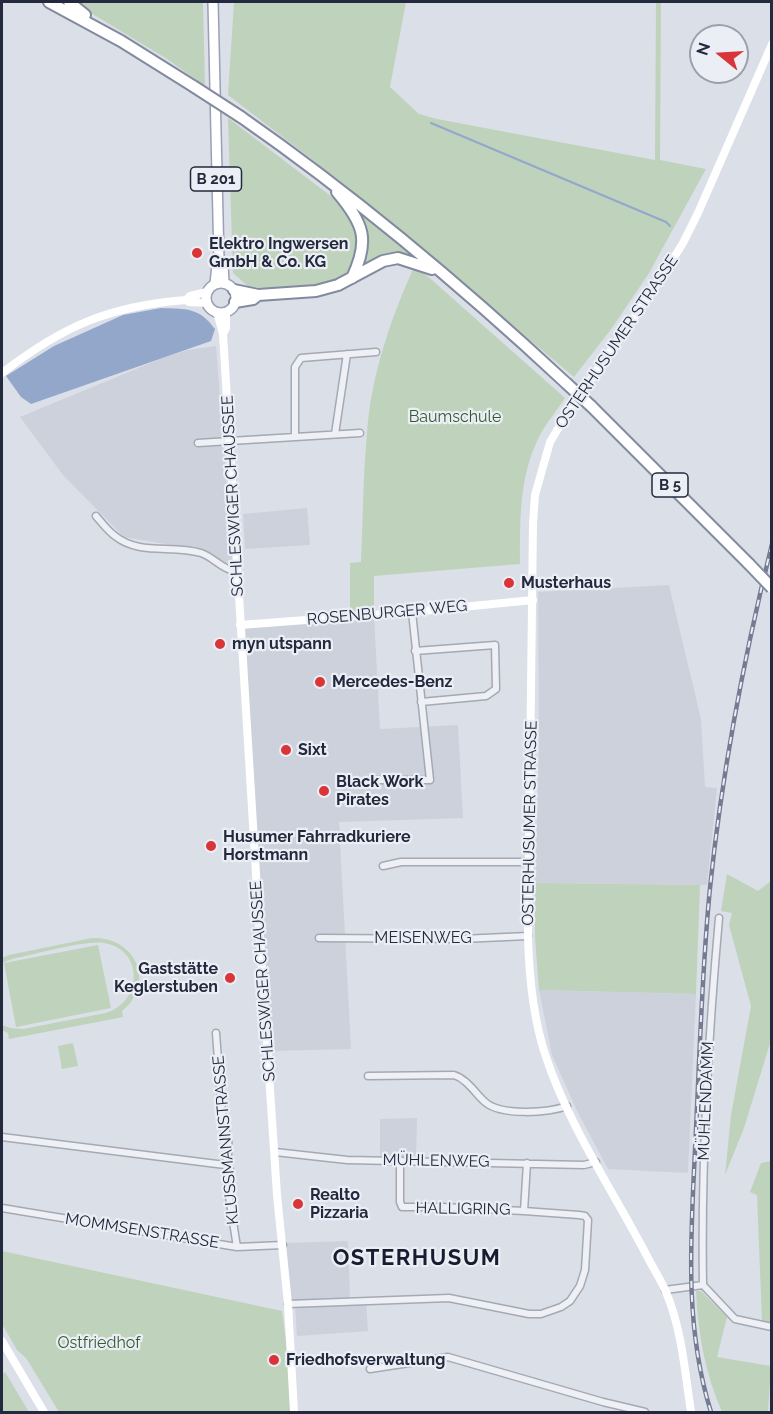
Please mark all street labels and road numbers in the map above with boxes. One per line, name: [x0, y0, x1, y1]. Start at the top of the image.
road number: B 201: [190, 167, 242, 191]
street label: OSTERHUSUMER STRASSE: [552, 252, 682, 432]
street label: SCHLESWIGER CHAUSSEE: [218, 395, 248, 597]
road number: B 5: [652, 473, 688, 497]
street label: ROSENBURGER WEG: [306, 596, 468, 630]
street label: OSTERHUSUMER STRASSE: [519, 720, 541, 926]
street label: SCHLESWIGER CHAUSSEE: [246, 880, 280, 1082]
street label: MEISENWEG: [374, 928, 472, 948]
street label: MÜHLENDAMM: [694, 1041, 718, 1161]
street label: KLUSSMANNSTRASSE: [209, 1055, 243, 1225]
street label: MÜHLENWEG: [382, 1150, 490, 1172]
street label: HALLIGRING: [415, 1199, 511, 1219]
street label: MOMMSENSTRASSE: [64, 1209, 220, 1253]

